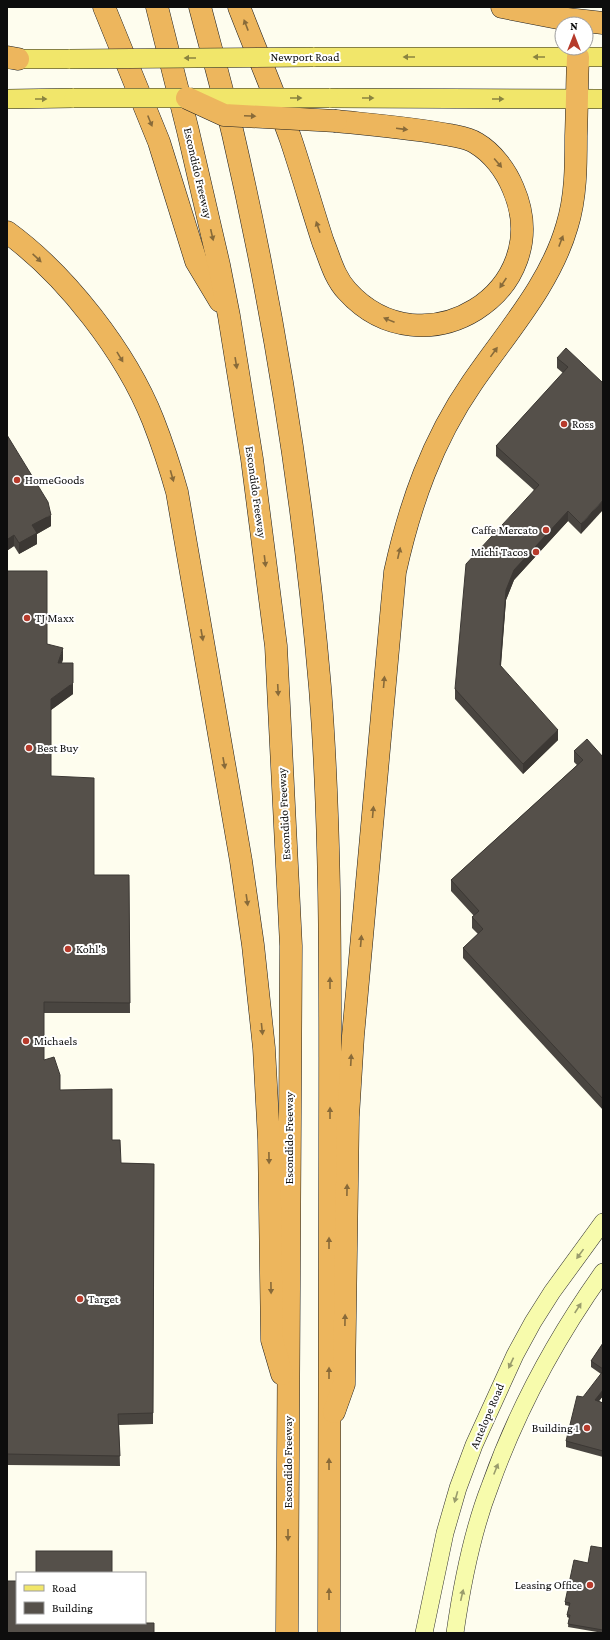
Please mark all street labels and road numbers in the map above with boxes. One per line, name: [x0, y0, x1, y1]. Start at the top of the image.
street label: Newport Road: [271, 50, 340, 64]
street label: Escondido Freeway: [181, 126, 215, 220]
street label: Escondido Freeway: [243, 445, 269, 539]
street label: Escondido Freeway: [275, 767, 293, 861]
street label: Escondido Freeway: [282, 1091, 296, 1184]
street label: Antelope Road: [467, 1381, 507, 1451]
street label: Escondido Freeway: [281, 1415, 295, 1508]

